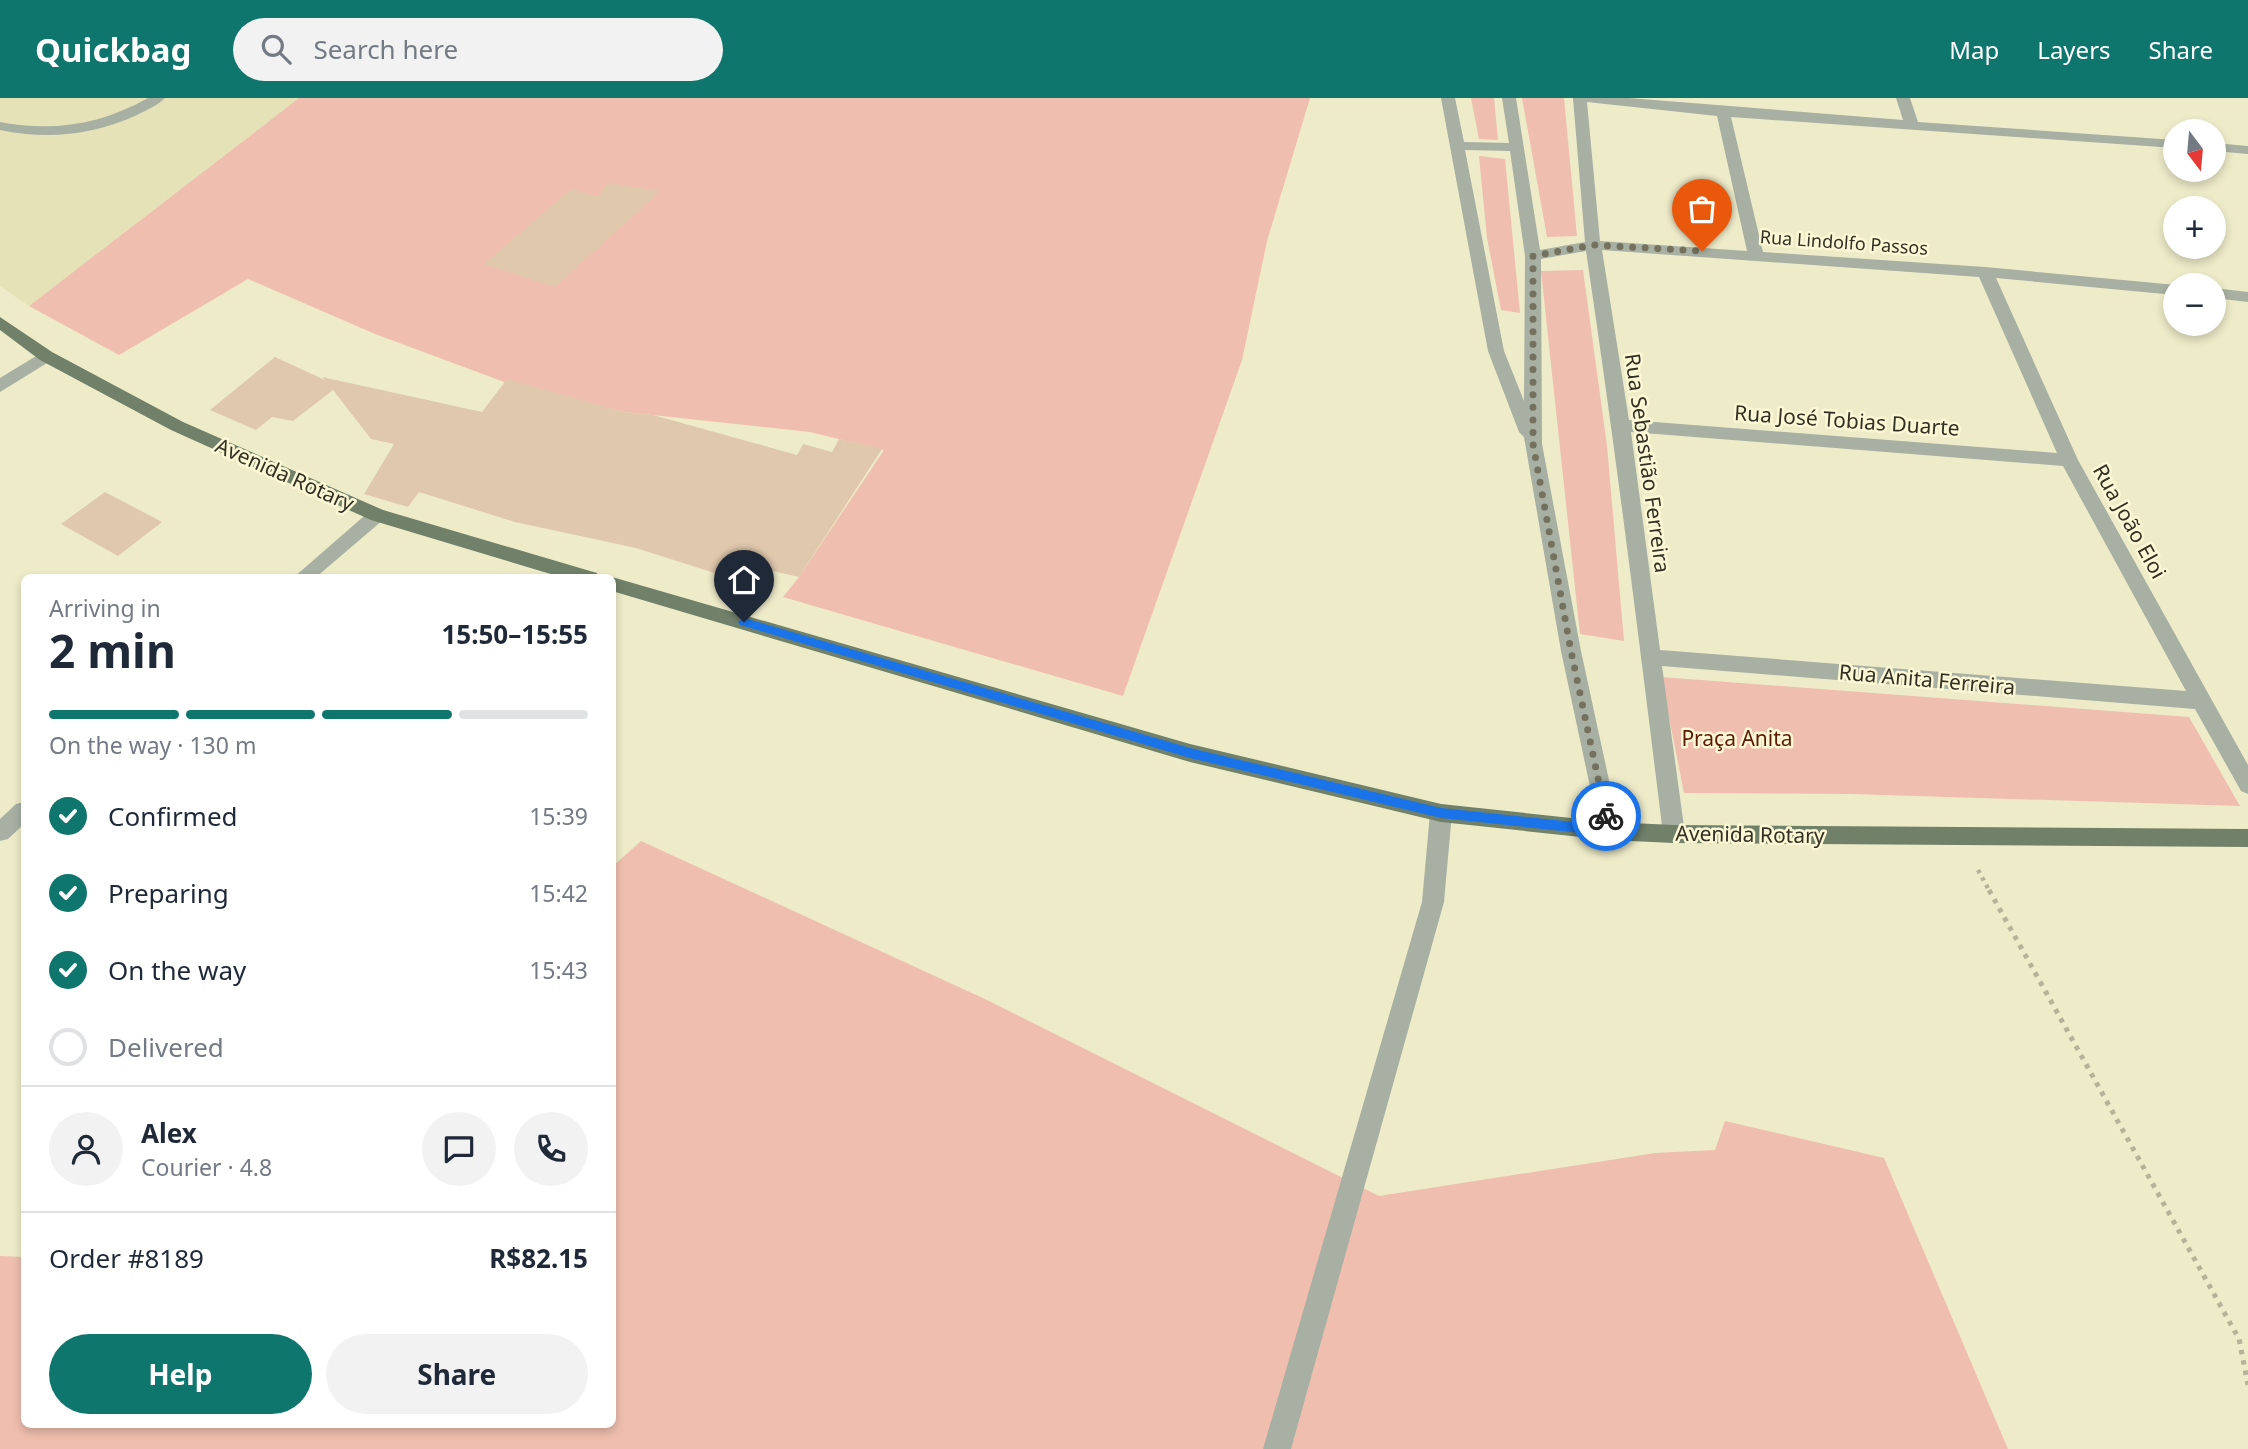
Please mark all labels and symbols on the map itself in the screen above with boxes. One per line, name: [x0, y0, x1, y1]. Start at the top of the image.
north arrow: [2163, 119, 2226, 182]
pin: [1672, 179, 1732, 251]
street label: Rua Lindolfo Passos: [1759, 224, 1929, 260]
street label: Rua Sebastião Ferreira: [1619, 351, 1677, 575]
street label: Rua José Tobias Duarte: [1733, 398, 1961, 442]
street label: Avenida Rotary: [211, 431, 359, 517]
street label: Rua João Eloi: [2087, 459, 2173, 583]
pin: [714, 550, 774, 622]
street label: Rua Anita Ferreira: [1838, 657, 2016, 701]
park label: Praça Anita: [1681, 724, 1793, 752]
courier: [1571, 781, 1641, 851]
street label: Avenida Rotary: [1675, 819, 1825, 849]

